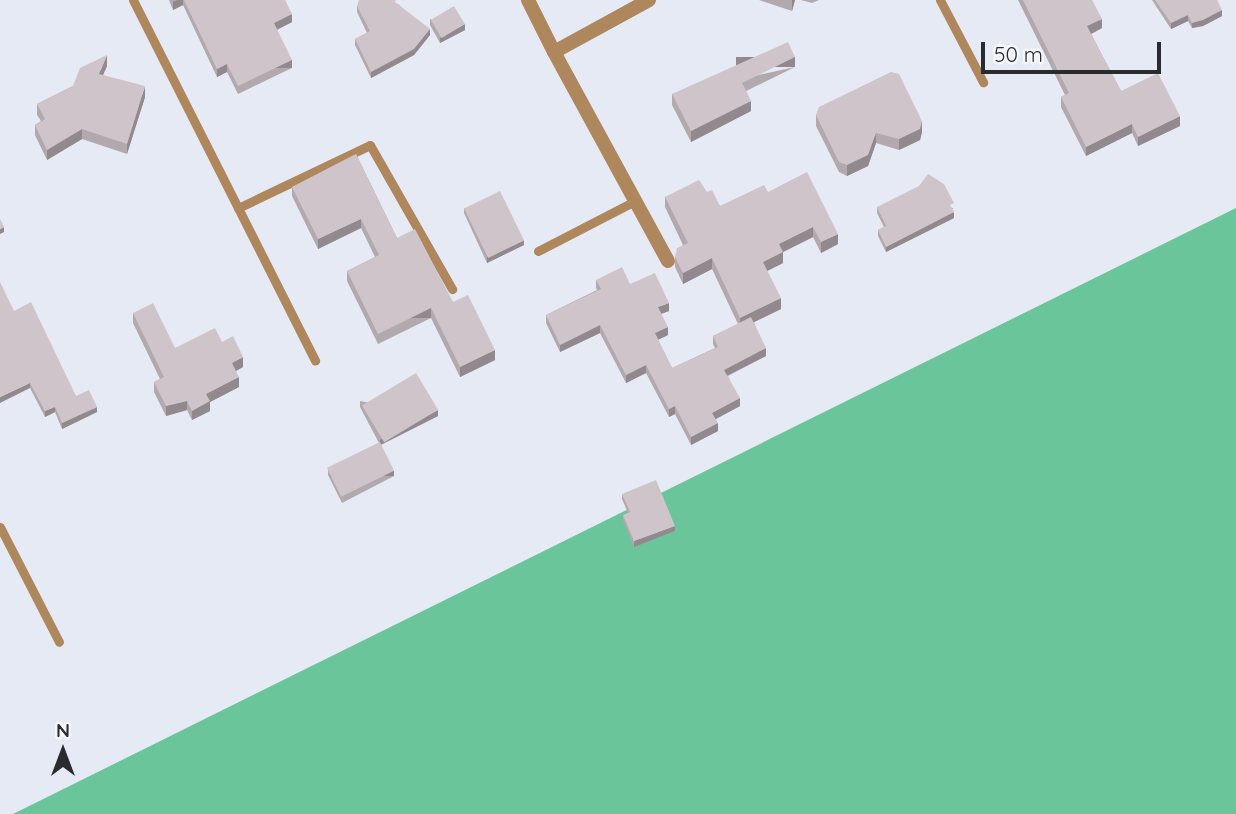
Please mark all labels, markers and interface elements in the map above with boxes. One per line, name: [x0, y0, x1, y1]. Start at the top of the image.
scale bar: [984, 28, 1164, 72]
text: 50 m: [994, 41, 1043, 67]
north arrow: [28, 716, 98, 786]
text: N: [56, 718, 70, 742]

